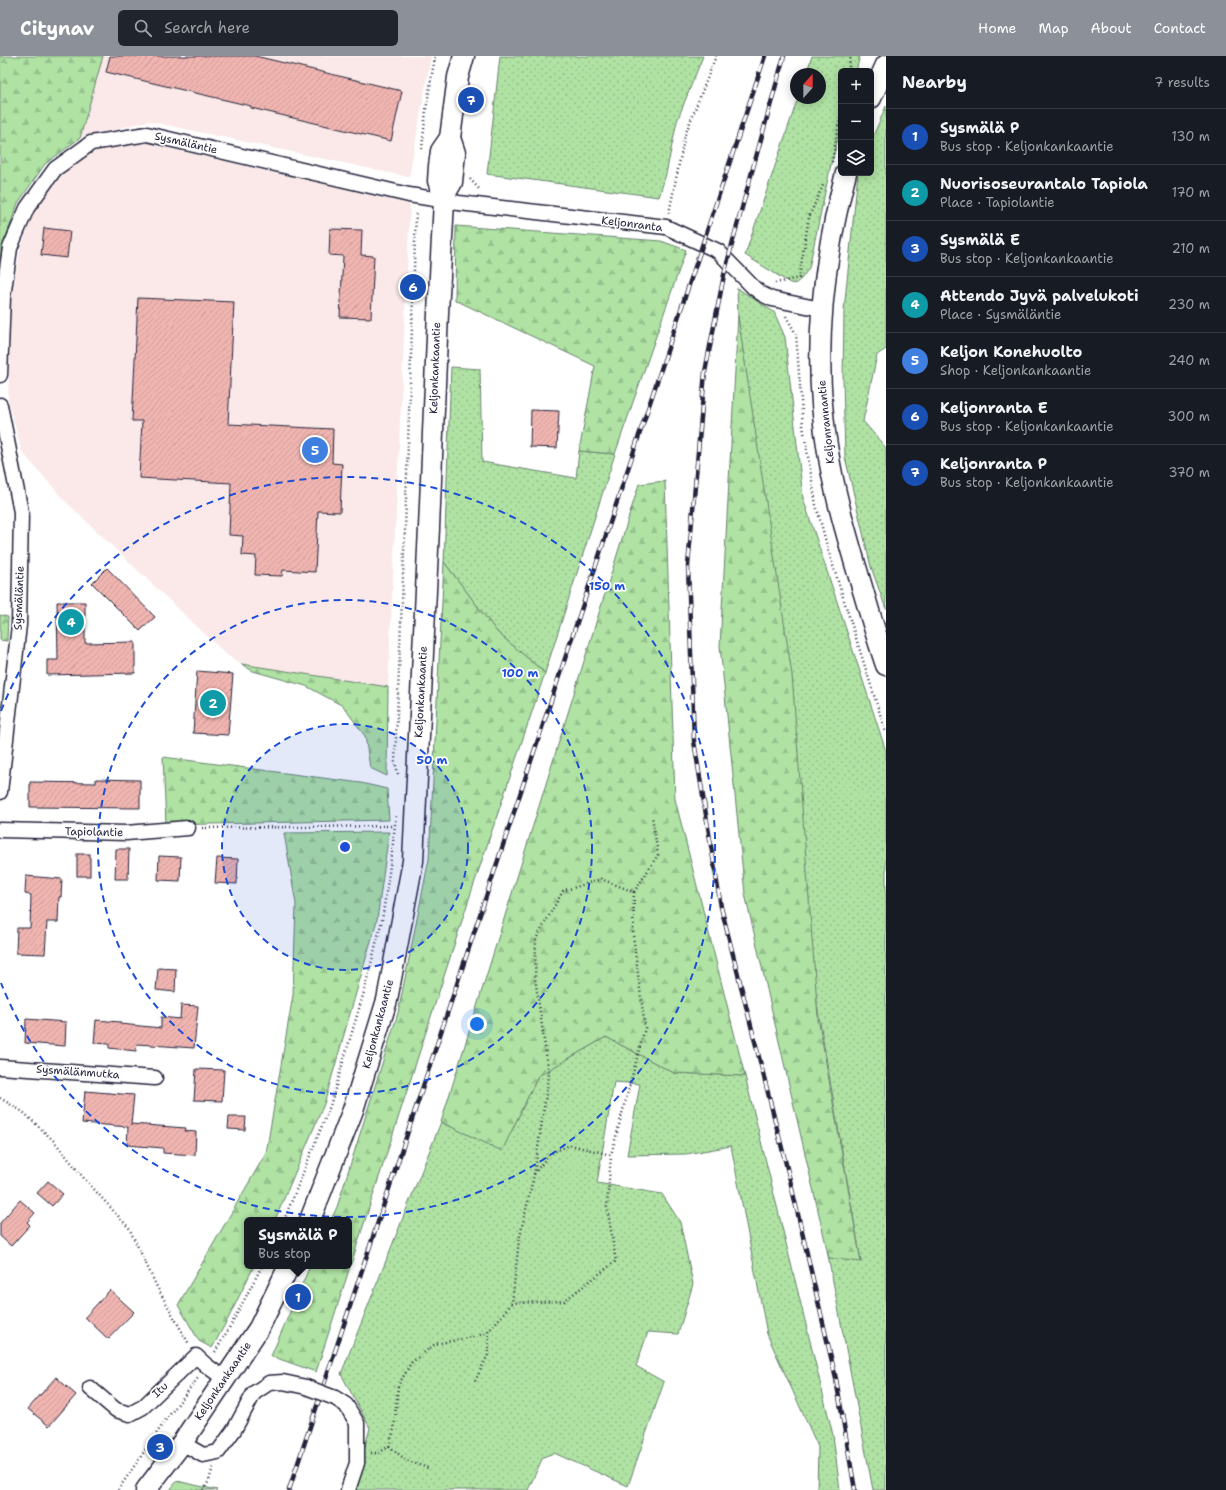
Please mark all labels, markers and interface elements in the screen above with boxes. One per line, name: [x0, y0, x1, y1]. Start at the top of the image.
search box: [118, 10, 398, 46]
text: Citynav: [20, 16, 94, 41]
icon: search: [132, 17, 154, 39]
text: Search here: [164, 18, 250, 38]
text: Home: [978, 19, 1017, 37]
text: Map: [1039, 19, 1069, 37]
text: About: [1091, 19, 1132, 37]
text: Contact: [1154, 19, 1206, 37]
north arrow: [790, 68, 826, 104]
map controls: [838, 68, 874, 176]
button: +: [838, 68, 874, 104]
text: Nearby: [902, 71, 967, 93]
text: 7 results: [1154, 74, 1210, 91]
pin: 7: [458, 85, 484, 115]
button: −: [838, 104, 874, 140]
text: Sysmälä P: [940, 118, 1019, 138]
street label: Sysmäläntie: [153, 128, 219, 158]
text: 1: [912, 128, 918, 145]
text: 130 m: [1172, 128, 1210, 145]
text: Bus stop · Keljonkankaantie: [940, 138, 1114, 155]
button: layers: [838, 140, 874, 176]
text: Nuorisoseurantalo Tapiola: [940, 174, 1148, 194]
text: 2: [910, 184, 920, 201]
text: 170 m: [1172, 184, 1210, 201]
text: Place · Tapiolantie: [940, 194, 1055, 211]
street label: Keljonranta: [601, 213, 664, 235]
text: Sysmälä E: [940, 230, 1020, 250]
text: 3: [910, 240, 920, 257]
text: 210 m: [1172, 240, 1210, 257]
text: Bus stop · Keljonkankaantie: [940, 250, 1114, 267]
pin: 6: [400, 272, 426, 302]
text: Attendo Jyvä palvelukoti: [940, 286, 1139, 306]
text: 4: [910, 296, 920, 313]
text: 230 m: [1168, 296, 1210, 313]
text: Place · Sysmäläntie: [940, 306, 1061, 323]
street label: Keljonkankaantie: [426, 322, 444, 414]
text: Keljon Konehuolto: [940, 342, 1082, 362]
text: 5: [911, 352, 919, 369]
text: 240 m: [1168, 352, 1210, 369]
text: Shop · Keljonkankaantie: [940, 362, 1091, 379]
street label: Keljonrannantie: [814, 379, 838, 465]
text: Keljonranta E: [940, 398, 1048, 418]
text: 6: [910, 408, 920, 425]
text: 300 m: [1167, 408, 1210, 425]
text: Bus stop · Keljonkankaantie: [940, 418, 1114, 435]
pin: 5: [302, 435, 328, 465]
text: Keljonranta P: [940, 454, 1047, 474]
text: 7: [910, 464, 920, 481]
text: 370 m: [1168, 464, 1210, 481]
text: Bus stop · Keljonkankaantie: [940, 474, 1114, 491]
street label: Sysmäläntie: [10, 566, 28, 630]
text: 150 m: [589, 578, 625, 594]
pin: 4: [58, 607, 84, 637]
street label: Keljonkankaantie: [411, 646, 431, 738]
text: 100 m: [502, 665, 539, 681]
pin: 2: [200, 688, 226, 718]
text: 50 m: [417, 752, 448, 768]
street label: Tapiolantie: [65, 824, 123, 840]
centre of rings: [338, 840, 352, 854]
street label: Keljonkankaantie: [359, 978, 397, 1070]
your location: [467, 1014, 487, 1034]
street label: Sysmälänmutka: [36, 1062, 120, 1082]
popup: [244, 1217, 352, 1269]
text: Sysmälä P: [258, 1225, 338, 1245]
text: Bus stop: [258, 1245, 311, 1262]
pin: 1: [285, 1282, 311, 1312]
street label: Keljonkankaantie: [191, 1339, 255, 1423]
street label: Itu: [149, 1379, 171, 1401]
pin: 3: [147, 1432, 173, 1462]

